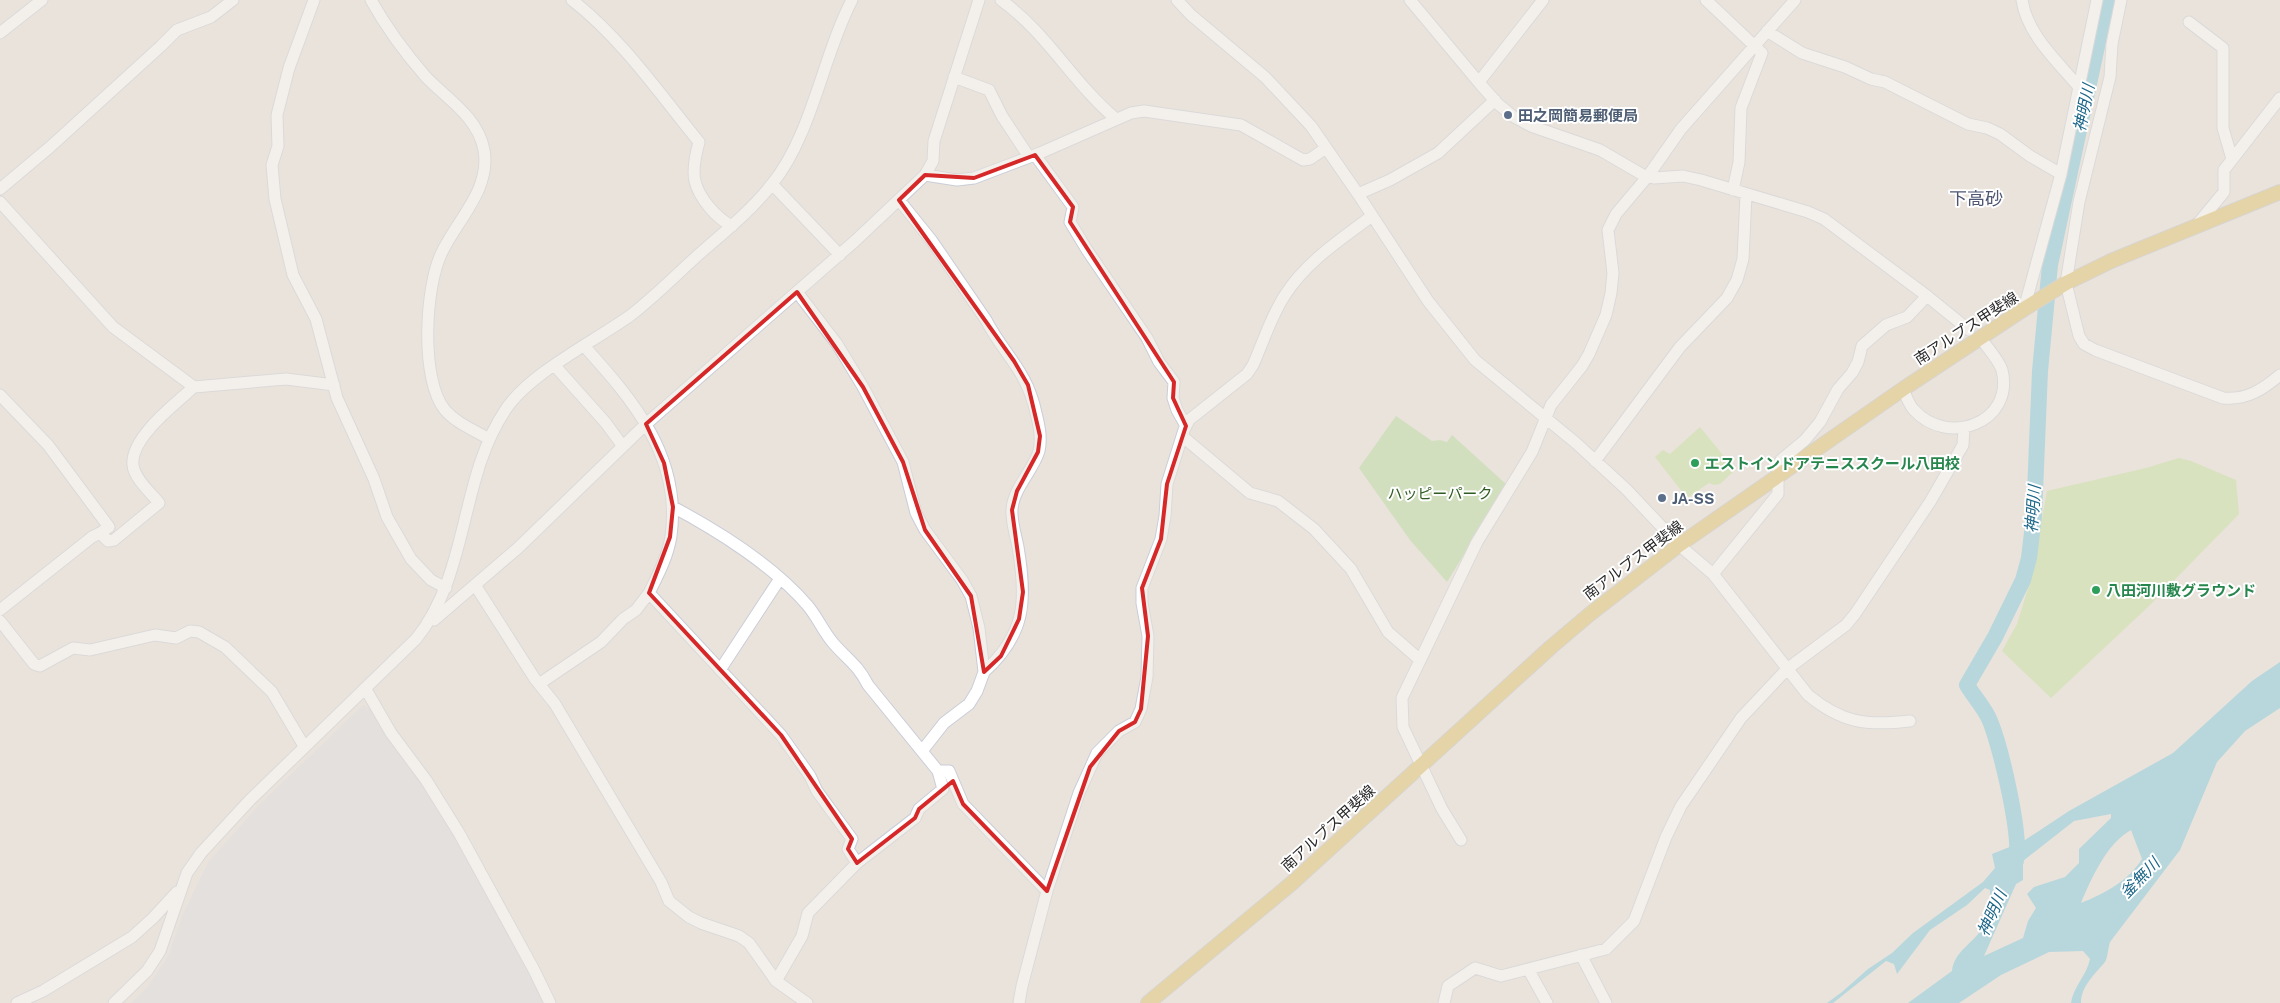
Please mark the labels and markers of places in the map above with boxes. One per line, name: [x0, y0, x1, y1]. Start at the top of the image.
place label: 田之岡簡易郵便局: [1518, 107, 1638, 124]
marker: 田之岡簡易郵便局: [1502, 109, 1514, 121]
place label: エストインドアテニススクール八田校: [1705, 455, 1960, 472]
marker: エストインドアテニススクール八田校: [1689, 457, 1701, 469]
place label: JA-SS: [1672, 490, 1714, 507]
marker: JA-SS: [1656, 492, 1668, 504]
place label: 八田河川敷グラウンド: [2106, 582, 2256, 599]
marker: 八田河川敷グラウンド: [2090, 584, 2102, 596]

